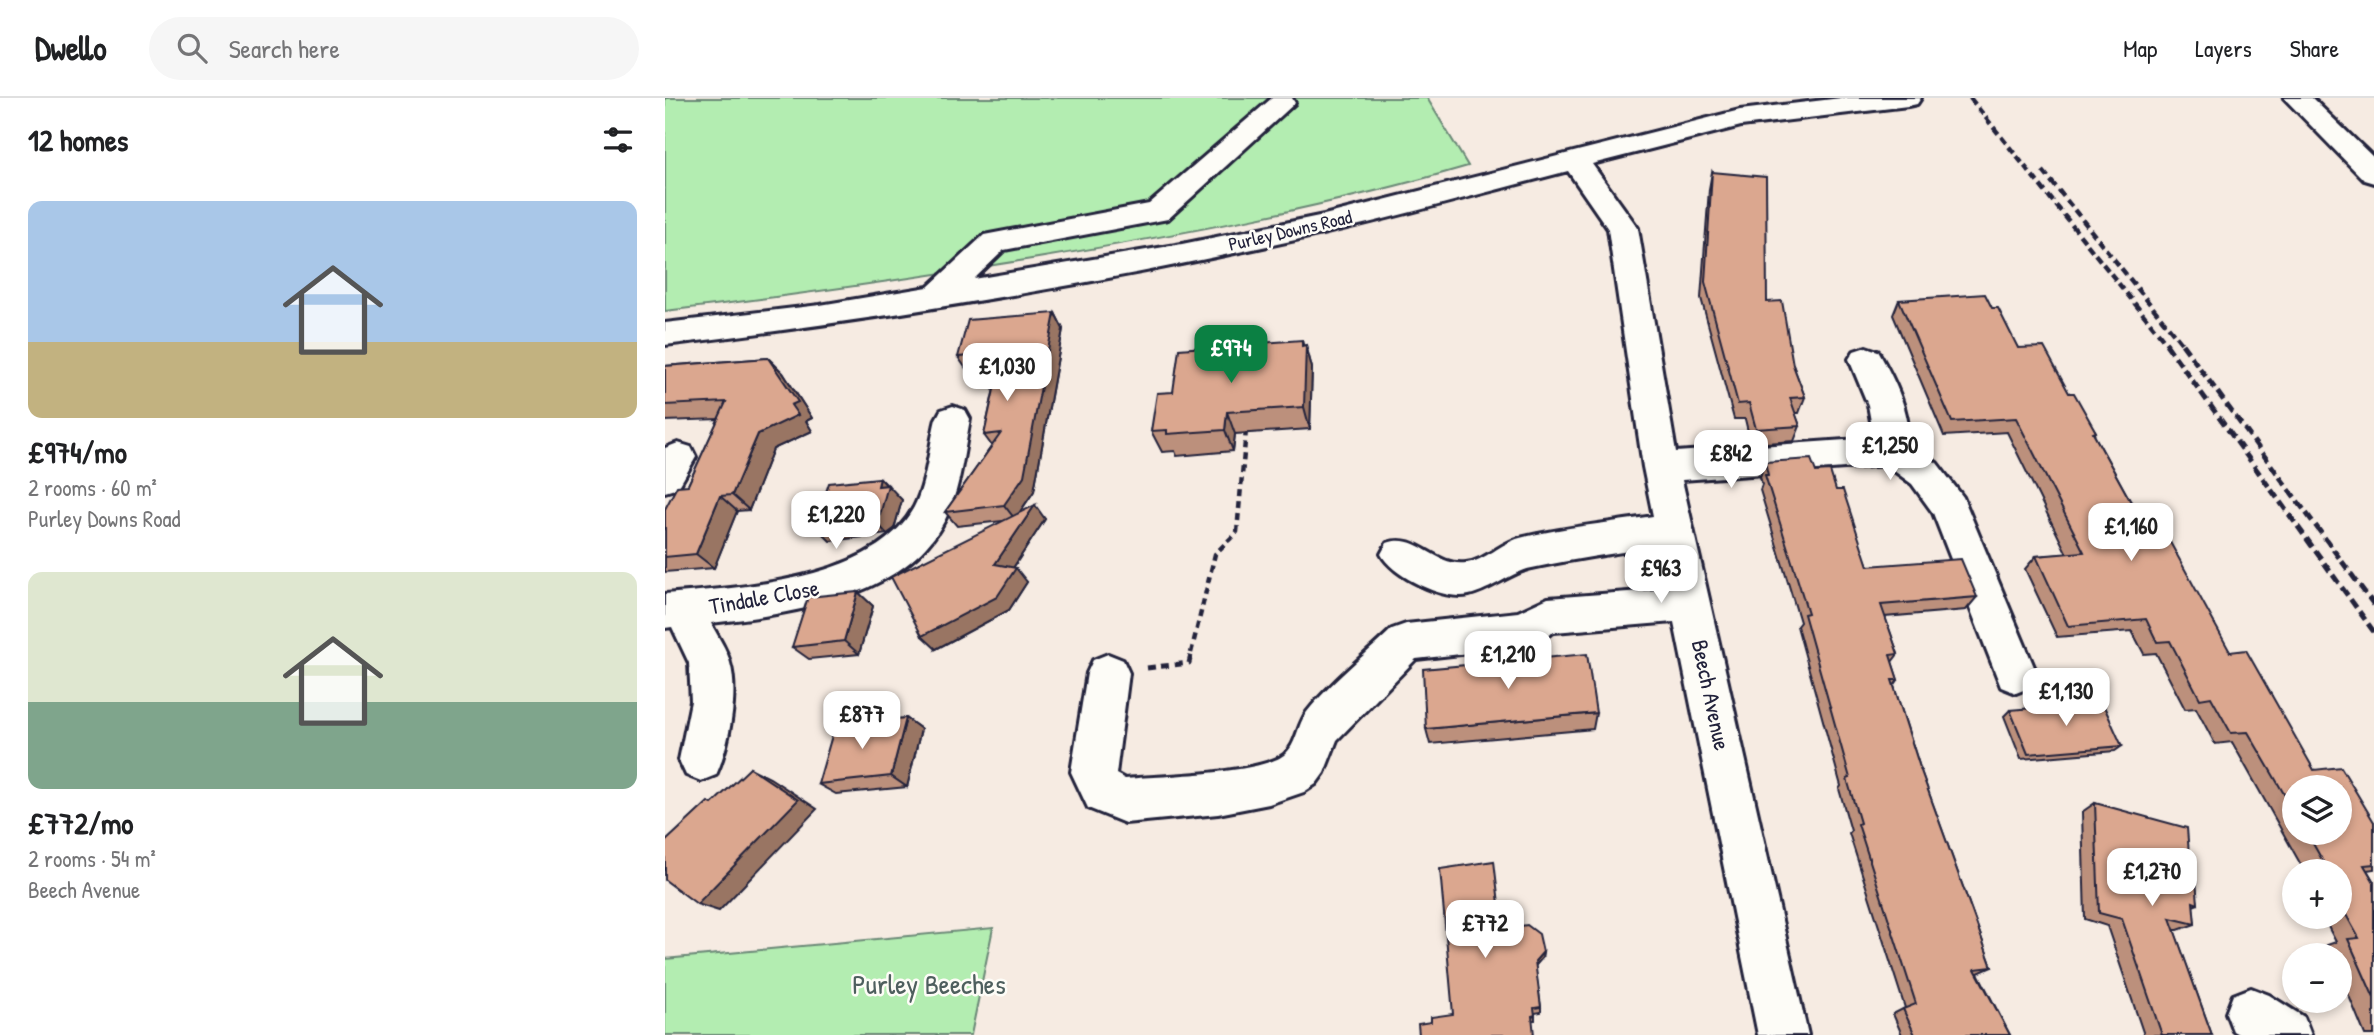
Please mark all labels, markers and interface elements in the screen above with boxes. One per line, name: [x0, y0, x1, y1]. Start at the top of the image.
search box: [149, 17, 639, 80]
text: Dwello: [35, 26, 107, 70]
icon: search: [173, 29, 211, 67]
text: Search here: [229, 31, 340, 66]
text: Map: [2123, 32, 2157, 64]
text: Layers: [2195, 32, 2252, 64]
text: Share: [2290, 32, 2339, 64]
text: 12 homes: [28, 120, 128, 160]
icon: filters: [599, 121, 637, 159]
street label: Purley Downs Road: [1226, 203, 1355, 257]
icon: home: [270, 247, 396, 373]
pin: £974: [1190, 326, 1272, 385]
text: £974: [1210, 332, 1252, 363]
pin: £1,030: [950, 344, 1064, 403]
text: £1,030: [979, 350, 1035, 381]
pin: £1,250: [1833, 422, 1947, 482]
text: £1,250: [1862, 429, 1918, 460]
pin: £842: [1690, 430, 1772, 490]
text: £974/mo: [28, 432, 127, 472]
text: £842: [1710, 437, 1752, 468]
text: 2 rooms · 60 m²: [28, 472, 157, 503]
pin: £1,220: [779, 491, 893, 551]
text: £1,220: [807, 498, 865, 529]
text: Purley Downs Road: [28, 503, 181, 534]
pin: £1,160: [2074, 504, 2188, 563]
text: £1,160: [2104, 510, 2158, 541]
pin: £963: [1620, 546, 1702, 605]
text: £963: [1641, 552, 1681, 583]
street label: Tindale Close: [707, 572, 821, 621]
icon: home: [270, 618, 396, 744]
pin: £1,210: [1451, 632, 1565, 691]
street label: Beech Avenue: [1685, 637, 1738, 753]
text: £1,210: [1480, 638, 1536, 669]
pin: £1,130: [2009, 668, 2123, 728]
text: £1,130: [2039, 675, 2093, 706]
pin: £877: [821, 692, 903, 751]
text: £877: [839, 698, 885, 729]
map controls: [2282, 775, 2352, 1013]
button: layers: [2282, 775, 2352, 845]
text: £772/mo: [28, 803, 133, 843]
text: 2 rooms · 54 m²: [28, 843, 156, 874]
pin: £1,270: [2095, 848, 2209, 908]
text: £1,270: [2123, 855, 2181, 886]
button: +: [2282, 859, 2352, 929]
text: Beech Avenue: [28, 874, 140, 905]
pin: £772: [1444, 900, 1526, 960]
text: £772: [1462, 907, 1508, 938]
button: −: [2282, 943, 2352, 1013]
park label: Purley Beeches: [852, 965, 1006, 1003]

